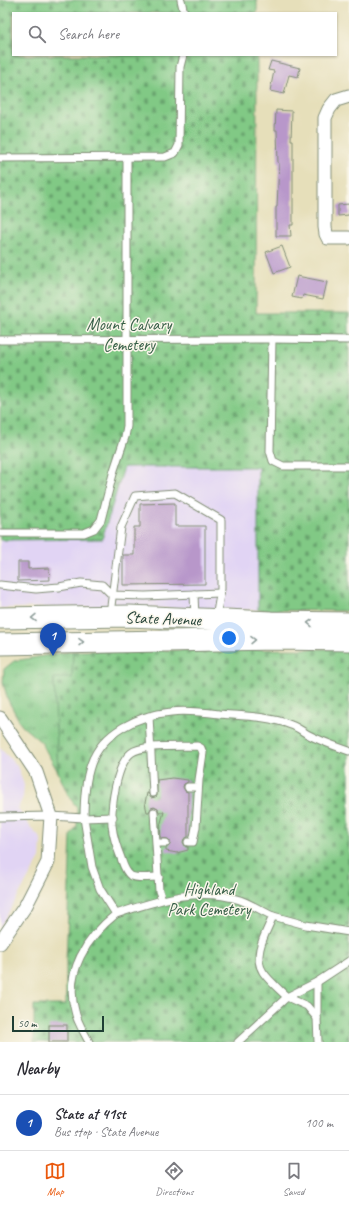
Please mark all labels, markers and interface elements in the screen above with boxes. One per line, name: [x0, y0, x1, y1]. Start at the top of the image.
search box: [12, 12, 337, 56]
icon: search: [26, 23, 48, 45]
text: Search here: [58, 25, 119, 44]
park label: Mount Calvary Cemetery: [87, 314, 173, 355]
street label: State Avenue: [125, 607, 203, 630]
one-way arrow: [31, 614, 37, 622]
one-way arrow: [307, 619, 313, 627]
pin: 1: [40, 623, 66, 656]
your location: [219, 628, 239, 648]
one-way arrow: [250, 635, 256, 644]
one-way arrow: [78, 638, 84, 647]
park label: Highland Park Cemetery: [168, 879, 252, 920]
scale bar: [12, 1014, 104, 1033]
text: 50 m: [18, 1016, 37, 1030]
text: Nearby: [16, 1058, 59, 1079]
text: State at 41st: [54, 1105, 126, 1124]
text: 1: [26, 1115, 32, 1131]
text: 100 m: [305, 1115, 333, 1131]
text: Bus stop · State Avenue: [54, 1124, 158, 1140]
tab: Map: [44, 1160, 66, 1198]
tab: Directions: [155, 1160, 194, 1198]
tab: Saved: [283, 1160, 305, 1198]

